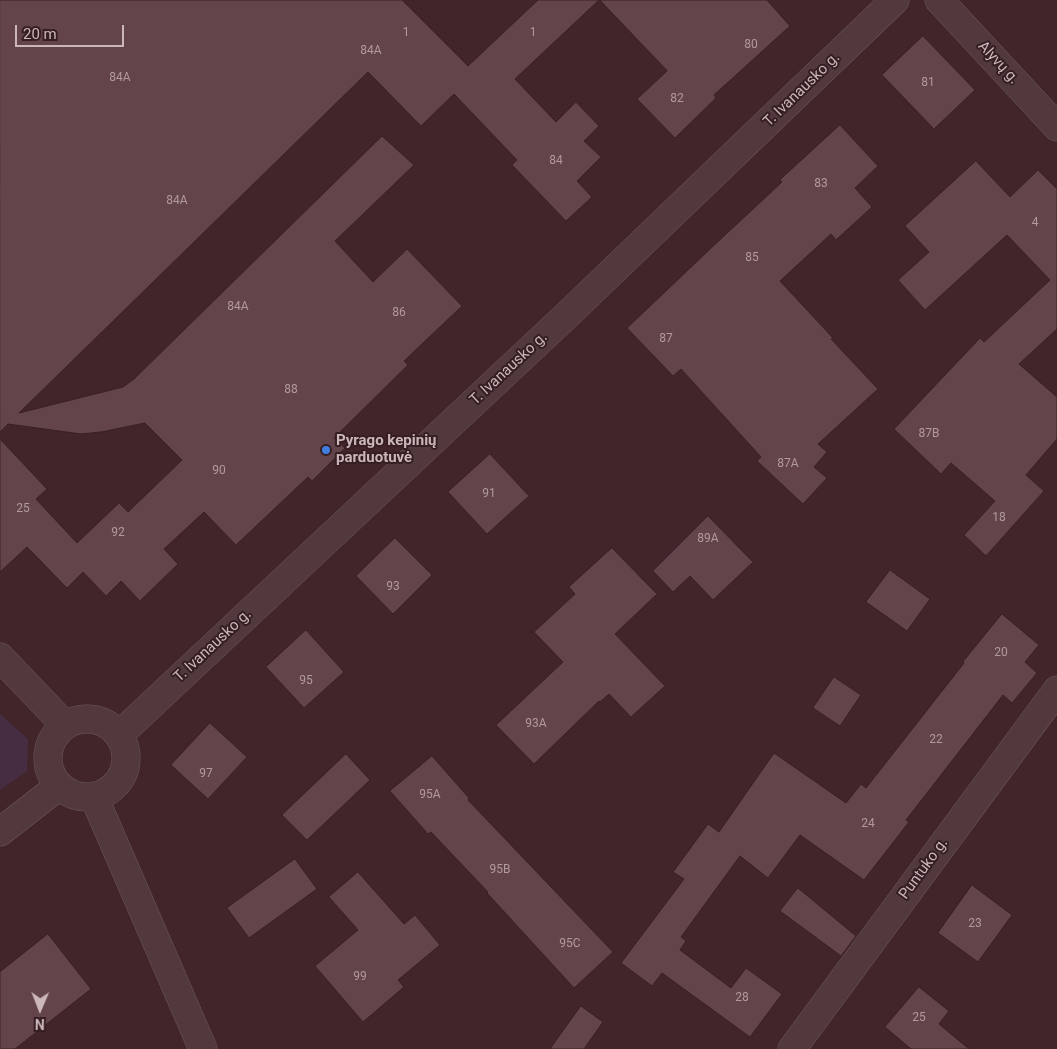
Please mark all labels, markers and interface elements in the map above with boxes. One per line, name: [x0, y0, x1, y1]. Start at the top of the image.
scale bar: [18, 15, 126, 47]
text: 20 m: [23, 25, 57, 43]
house number: 1: [403, 26, 409, 40]
house number: 1: [530, 26, 536, 40]
house number: 80: [744, 38, 758, 52]
street label: Alyvų g.: [974, 38, 1022, 88]
house number: 84A: [360, 44, 382, 58]
street label: T. Ivanausko g.: [760, 49, 844, 131]
house number: 84A: [109, 71, 131, 85]
house number: 81: [921, 76, 935, 90]
house number: 82: [670, 92, 684, 106]
house number: 84: [549, 154, 563, 168]
house number: 83: [814, 177, 828, 191]
house number: 84A: [166, 194, 188, 208]
house number: 4: [1032, 216, 1038, 230]
house number: 85: [745, 251, 759, 265]
house number: 84A: [227, 300, 249, 314]
house number: 86: [392, 306, 406, 320]
street label: T. Ivanausko g.: [467, 329, 551, 409]
house number: 87: [659, 332, 673, 346]
house number: 88: [284, 383, 298, 397]
house number: 87B: [919, 427, 939, 441]
place label: Pyrago kepinių parduotuvė: [336, 432, 437, 467]
marker: Pyrago kepinių parduotuvė: [320, 444, 332, 456]
house number: 87A: [777, 457, 799, 471]
house number: 90: [212, 464, 226, 478]
house number: 91: [482, 487, 496, 501]
house number: 25: [16, 502, 30, 516]
house number: 18: [992, 511, 1006, 525]
house number: 92: [111, 526, 125, 540]
house number: 89A: [697, 532, 719, 546]
house number: 93: [386, 580, 400, 594]
street label: T. Ivanausko g.: [171, 606, 255, 686]
house number: 20: [994, 646, 1008, 660]
house number: 95: [299, 674, 313, 688]
house number: 93A: [525, 717, 547, 731]
house number: 22: [929, 733, 943, 747]
house number: 97: [199, 767, 213, 781]
house number: 95A: [419, 788, 441, 802]
house number: 24: [861, 817, 875, 831]
street label: Puntuko g.: [896, 835, 952, 903]
house number: 95B: [490, 863, 510, 877]
house number: 23: [968, 917, 982, 931]
house number: 95C: [559, 937, 581, 951]
house number: 99: [353, 970, 367, 984]
north arrow: [15, 984, 65, 1034]
house number: 28: [735, 991, 749, 1005]
house number: 25: [912, 1011, 926, 1025]
text: N: [35, 1016, 45, 1032]

